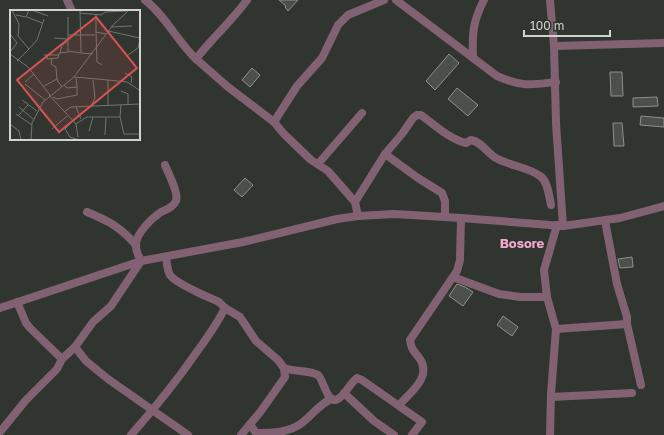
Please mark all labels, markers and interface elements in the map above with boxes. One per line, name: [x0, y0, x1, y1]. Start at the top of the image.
inset map: [10, 10, 140, 140]
scale bar: [524, 12, 610, 38]
text: 100 m: [530, 18, 564, 33]
district label: Bosore: [500, 235, 545, 251]

